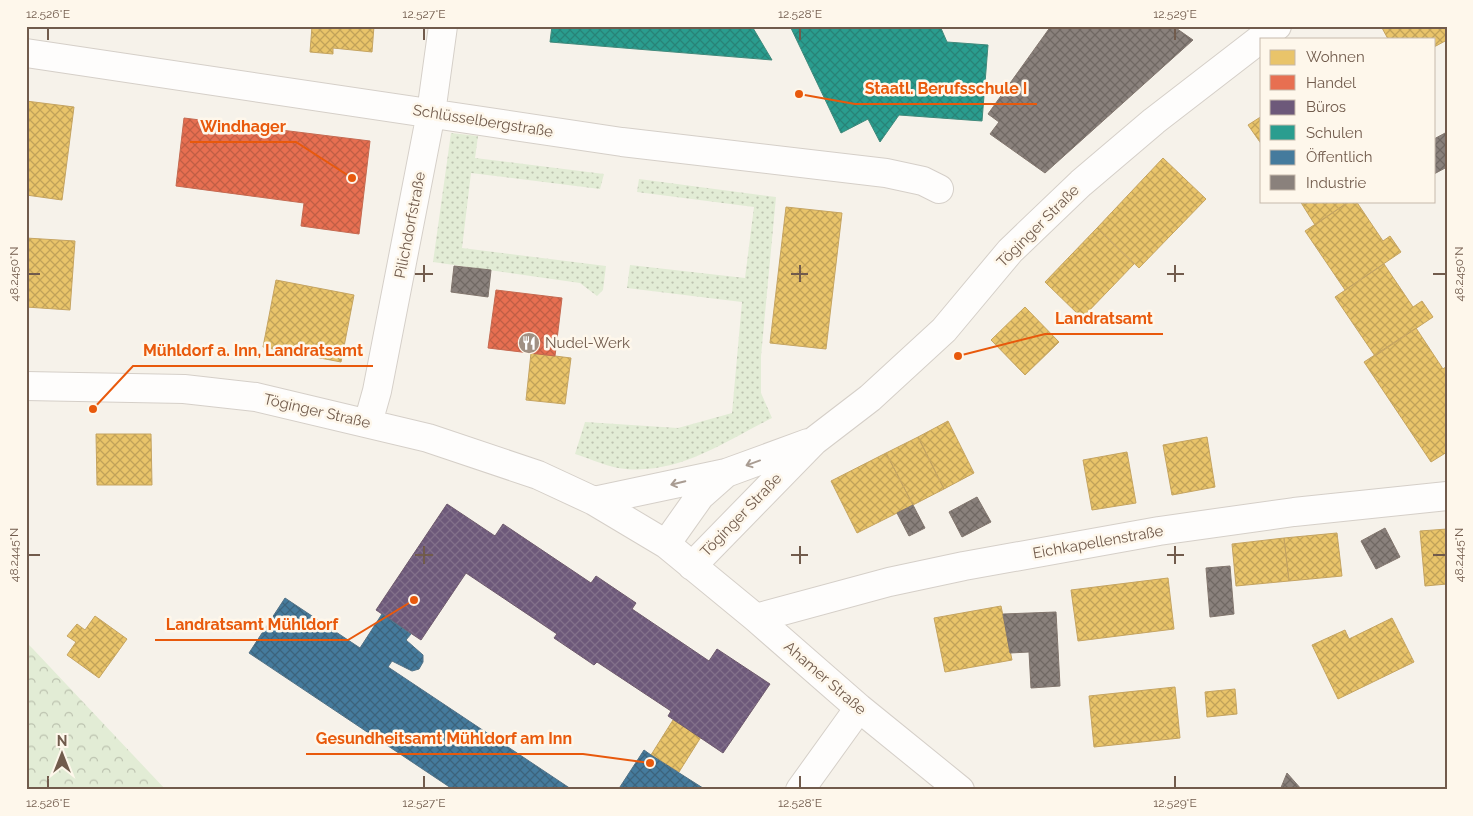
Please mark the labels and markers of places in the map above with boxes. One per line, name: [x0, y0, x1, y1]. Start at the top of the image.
callout: Staatl. Berufsschule I: [855, 73, 1037, 104]
callout: Windhager: [190, 111, 296, 142]
callout: Landratsamt: [1045, 303, 1163, 334]
restaurant icon: Nudel-Werk: [517, 331, 541, 355]
place label: Nudel-Werk: [545, 334, 630, 352]
callout: Mühldorf a. Inn, Landratsamt: [133, 335, 373, 366]
callout: Landratsamt Mühldorf: [155, 609, 348, 640]
callout: Gesundheitsamt Mühldorf am Inn: [306, 723, 583, 754]

